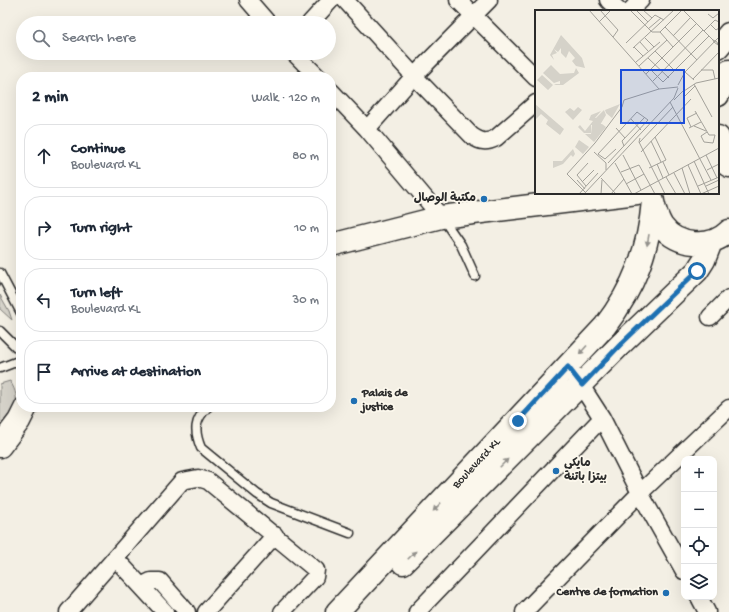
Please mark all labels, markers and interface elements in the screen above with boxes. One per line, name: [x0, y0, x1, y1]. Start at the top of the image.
inset map: [535, 10, 719, 194]
search box: [16, 16, 336, 60]
icon: search: [30, 27, 52, 49]
text: Search here: [62, 29, 136, 47]
text: 2 min: [32, 88, 68, 108]
text: Walk · 120 m: [252, 91, 320, 106]
text: Continue: [71, 140, 125, 158]
icon: ahead: [33, 145, 55, 167]
text: 80 m: [292, 149, 319, 164]
text: Boulevard KL: [71, 158, 140, 173]
place label: مكتبة الوصال: [414, 191, 476, 206]
marker: مكتبة الوصال: [479, 194, 489, 204]
icon: right: [33, 217, 55, 239]
text: Turn right: [71, 219, 131, 237]
text: 10 m: [294, 221, 319, 236]
one-way arrow: [644, 234, 650, 246]
route start: [688, 262, 706, 280]
text: Turn left: [71, 284, 122, 302]
icon: left: [33, 289, 55, 311]
text: 30 m: [293, 293, 319, 308]
text: Boulevard KL: [71, 302, 140, 317]
one-way arrow: [578, 345, 588, 355]
icon: arrive: [33, 361, 55, 383]
text: Arrive at destination: [71, 363, 201, 381]
place label: Palais de justice: [360, 387, 408, 415]
marker: Palais de justice: [349, 396, 359, 406]
route end: [509, 412, 527, 430]
street label: Boulevard KL: [449, 435, 504, 493]
map controls: [681, 456, 717, 600]
button: +: [681, 456, 717, 492]
place label: مايكي بيتزا باتنة: [564, 457, 607, 485]
one-way arrow: [499, 458, 509, 468]
marker: مايكي بيتزا باتنة: [551, 466, 561, 476]
button: −: [681, 492, 717, 528]
one-way arrow: [432, 502, 442, 512]
button: locate: [681, 528, 717, 564]
one-way arrow: [407, 550, 417, 560]
button: layers: [681, 564, 717, 600]
place label: Centre de formation: [556, 586, 658, 600]
marker: Centre de formation: [661, 588, 671, 598]

